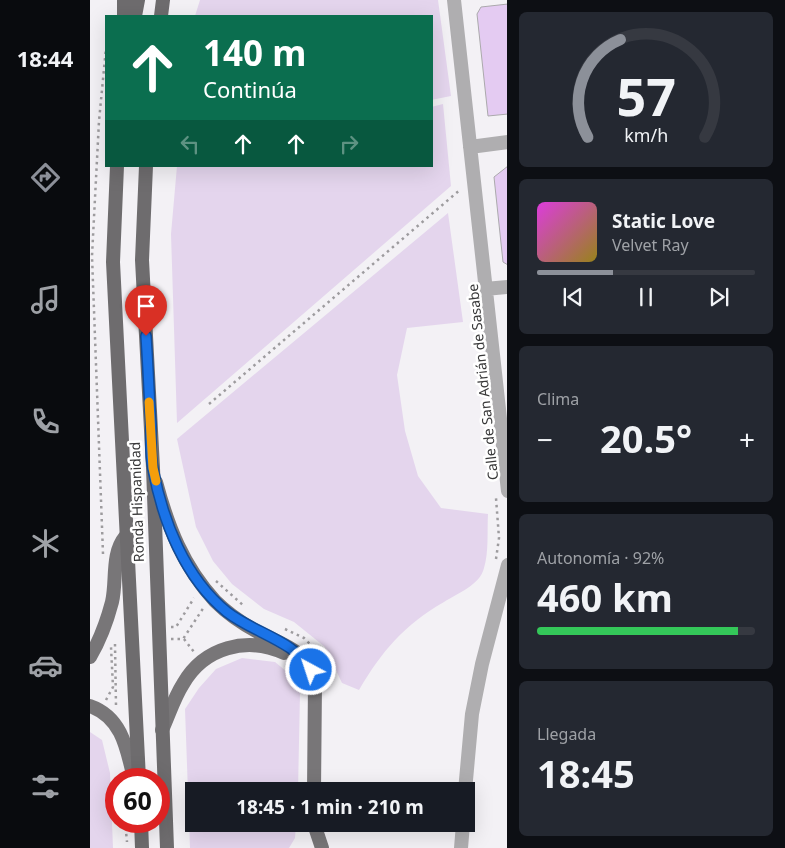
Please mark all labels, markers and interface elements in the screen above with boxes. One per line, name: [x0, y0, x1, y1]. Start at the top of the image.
text: 140 m: [203, 29, 306, 76]
icon: ahead: [120, 35, 185, 100]
text: 18:44: [17, 43, 73, 73]
text: 57: [616, 60, 676, 131]
text: Continúa: [203, 74, 297, 104]
text: km/h: [624, 123, 668, 147]
icon: left: [176, 130, 204, 158]
icon: ahead: [229, 130, 257, 158]
icon: ahead: [282, 130, 310, 158]
icon: right: [335, 130, 363, 158]
icon: directions: [28, 160, 63, 195]
text: Static Love: [612, 208, 715, 234]
text: Velvet Ray: [612, 234, 689, 256]
icon: music: [28, 282, 63, 317]
street label: Calle de San Adrián de Sasabe: [463, 283, 502, 481]
icon: previous: [559, 283, 587, 311]
icon: pause: [632, 283, 660, 311]
icon: next: [705, 283, 733, 311]
pin: [125, 285, 167, 336]
icon: arrive: [132, 292, 160, 320]
text: Clima: [537, 388, 579, 410]
icon: phone: [28, 404, 63, 439]
text: 20.5°: [600, 412, 692, 464]
text: −: [537, 420, 553, 458]
text: +: [739, 420, 755, 458]
street label: Ronda Hispanidad: [125, 442, 148, 563]
icon: climate: [28, 526, 63, 561]
text: Autonomía · 92%: [537, 547, 664, 569]
text: 460 km: [537, 571, 673, 623]
position arrow: [284, 643, 336, 695]
icon: car: [28, 648, 63, 683]
text: Llegada: [537, 723, 596, 745]
text: 18:45: [537, 747, 635, 799]
speed limit sign: 60: [105, 768, 170, 833]
icon: filters: [28, 769, 63, 804]
text: 18:45 · 1 min · 210 m: [236, 794, 424, 820]

